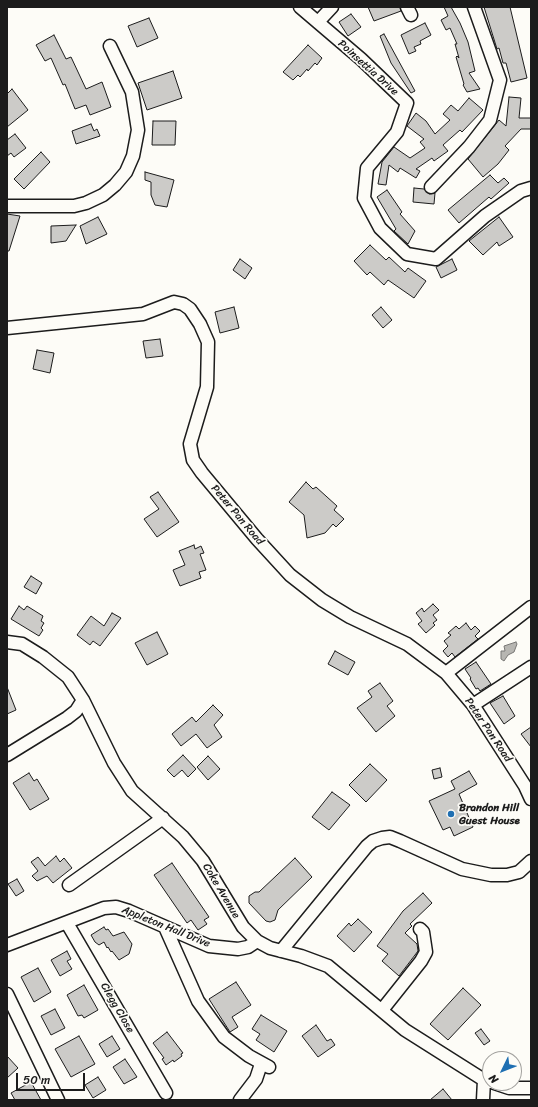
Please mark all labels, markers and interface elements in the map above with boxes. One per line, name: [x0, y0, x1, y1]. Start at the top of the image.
street label: Poinsettia Drive: [335, 37, 401, 99]
street label: Peter Pan Road: [208, 482, 266, 548]
street label: Peter Pan Road: [462, 695, 514, 765]
place label: Brandon Hill Guest House: [459, 801, 520, 827]
marker: Brandon Hill Guest House: [446, 809, 456, 819]
street label: Coke Avenue: [199, 861, 243, 921]
street label: Appleton Hall Drive: [120, 903, 212, 951]
street label: Clegg Close: [97, 980, 137, 1036]
north arrow: [482, 1051, 522, 1091]
scale bar: [18, 1065, 87, 1091]
text: 50 m: [23, 1069, 50, 1091]
text: N: [484, 1070, 503, 1088]

